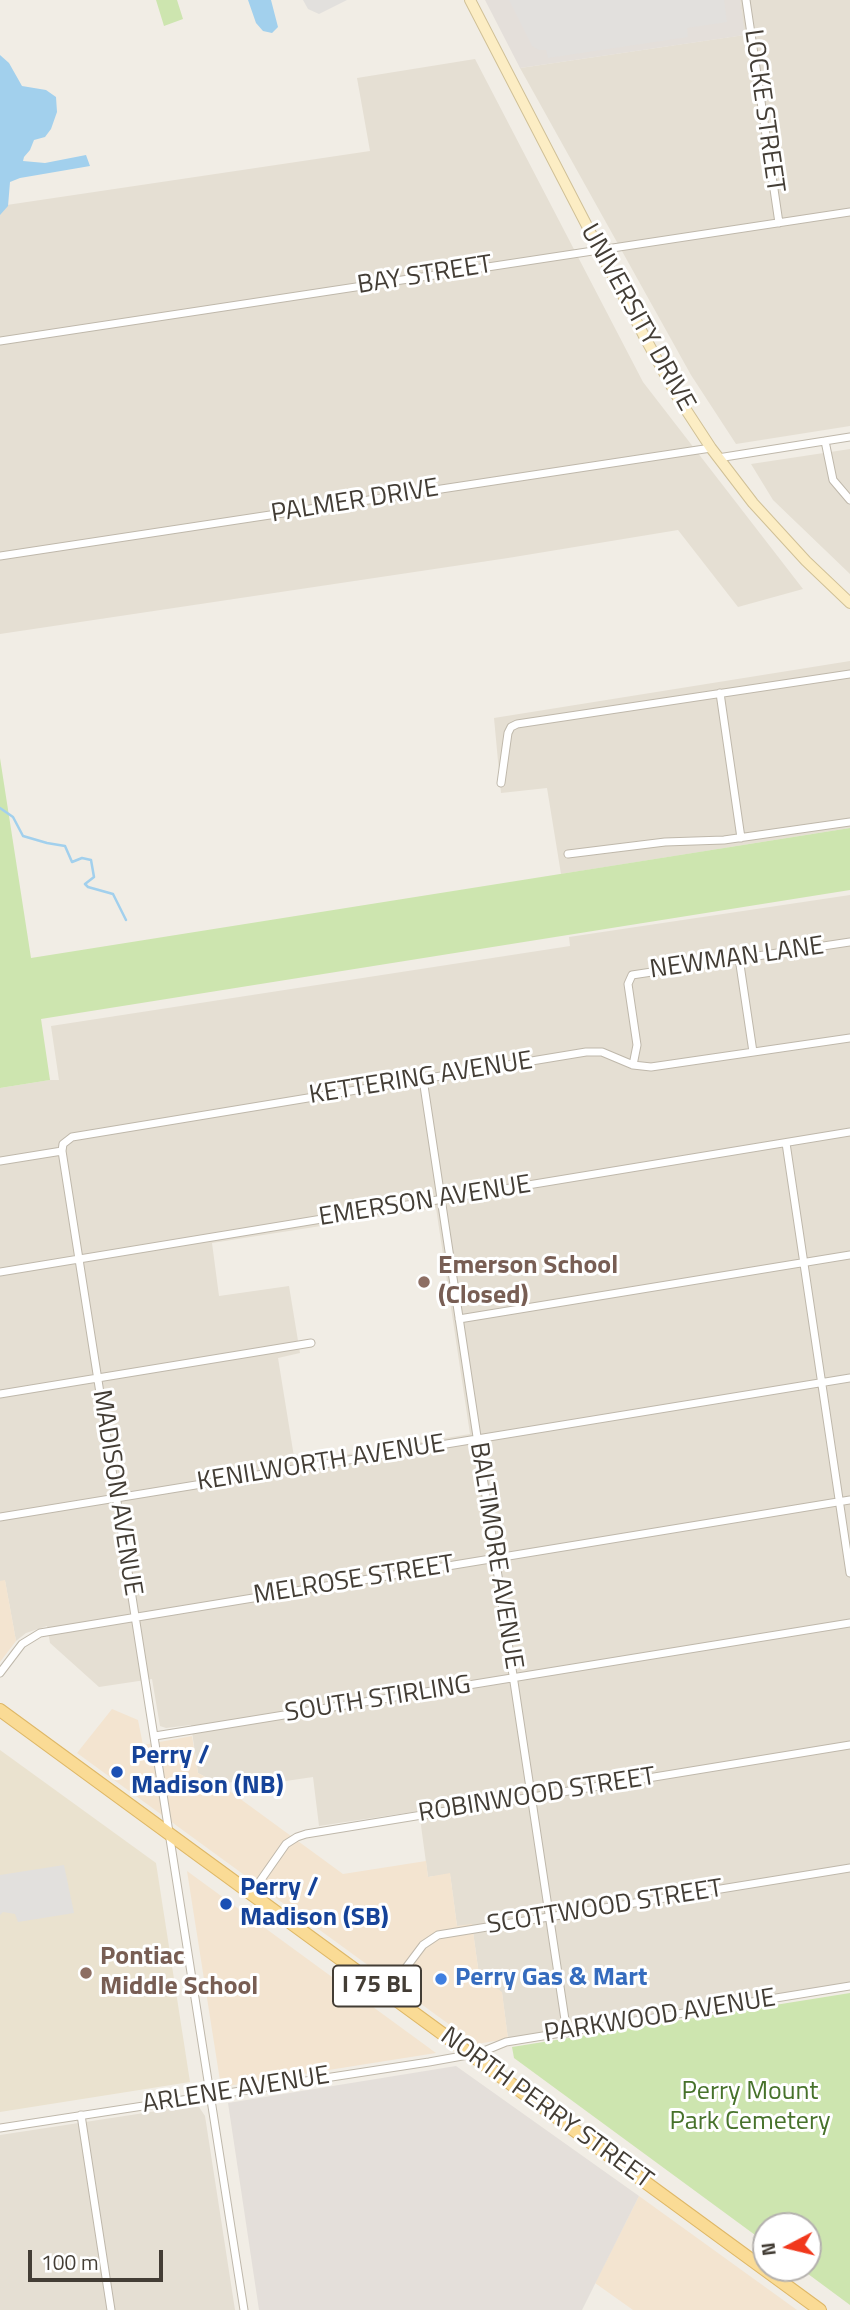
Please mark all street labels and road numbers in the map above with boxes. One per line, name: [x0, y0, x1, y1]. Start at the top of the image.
street label: LOCKE STREET: [736, 27, 790, 195]
street label: UNIVERSITY DRIVE: [573, 219, 701, 417]
street label: BAY STREET: [355, 250, 495, 302]
street label: PALMER DRIVE: [269, 473, 441, 531]
street label: NEWMAN LANE: [648, 931, 826, 987]
street label: KETTERING AVENUE: [307, 1046, 535, 1112]
street label: EMERSON AVENUE: [317, 1170, 533, 1234]
street label: MADISON AVENUE: [84, 1388, 148, 1598]
street label: KENILWORTH AVENUE: [195, 1429, 447, 1499]
street label: BALTIMORE AVENUE: [462, 1440, 528, 1672]
street label: MELROSE STREET: [252, 1550, 456, 1612]
street label: SOUTH STIRLING: [283, 1670, 473, 1730]
street label: ROBINWOOD STREET: [416, 1762, 658, 1830]
street label: SCOTTWOOD STREET: [485, 1874, 725, 1942]
road number: I 75 BL: [333, 1966, 421, 2007]
street label: PARKWOOD AVENUE: [542, 1983, 778, 2051]
street label: NORTH PERRY STREET: [434, 2022, 658, 2196]
street label: ARLENE AVENUE: [140, 2061, 332, 2121]

